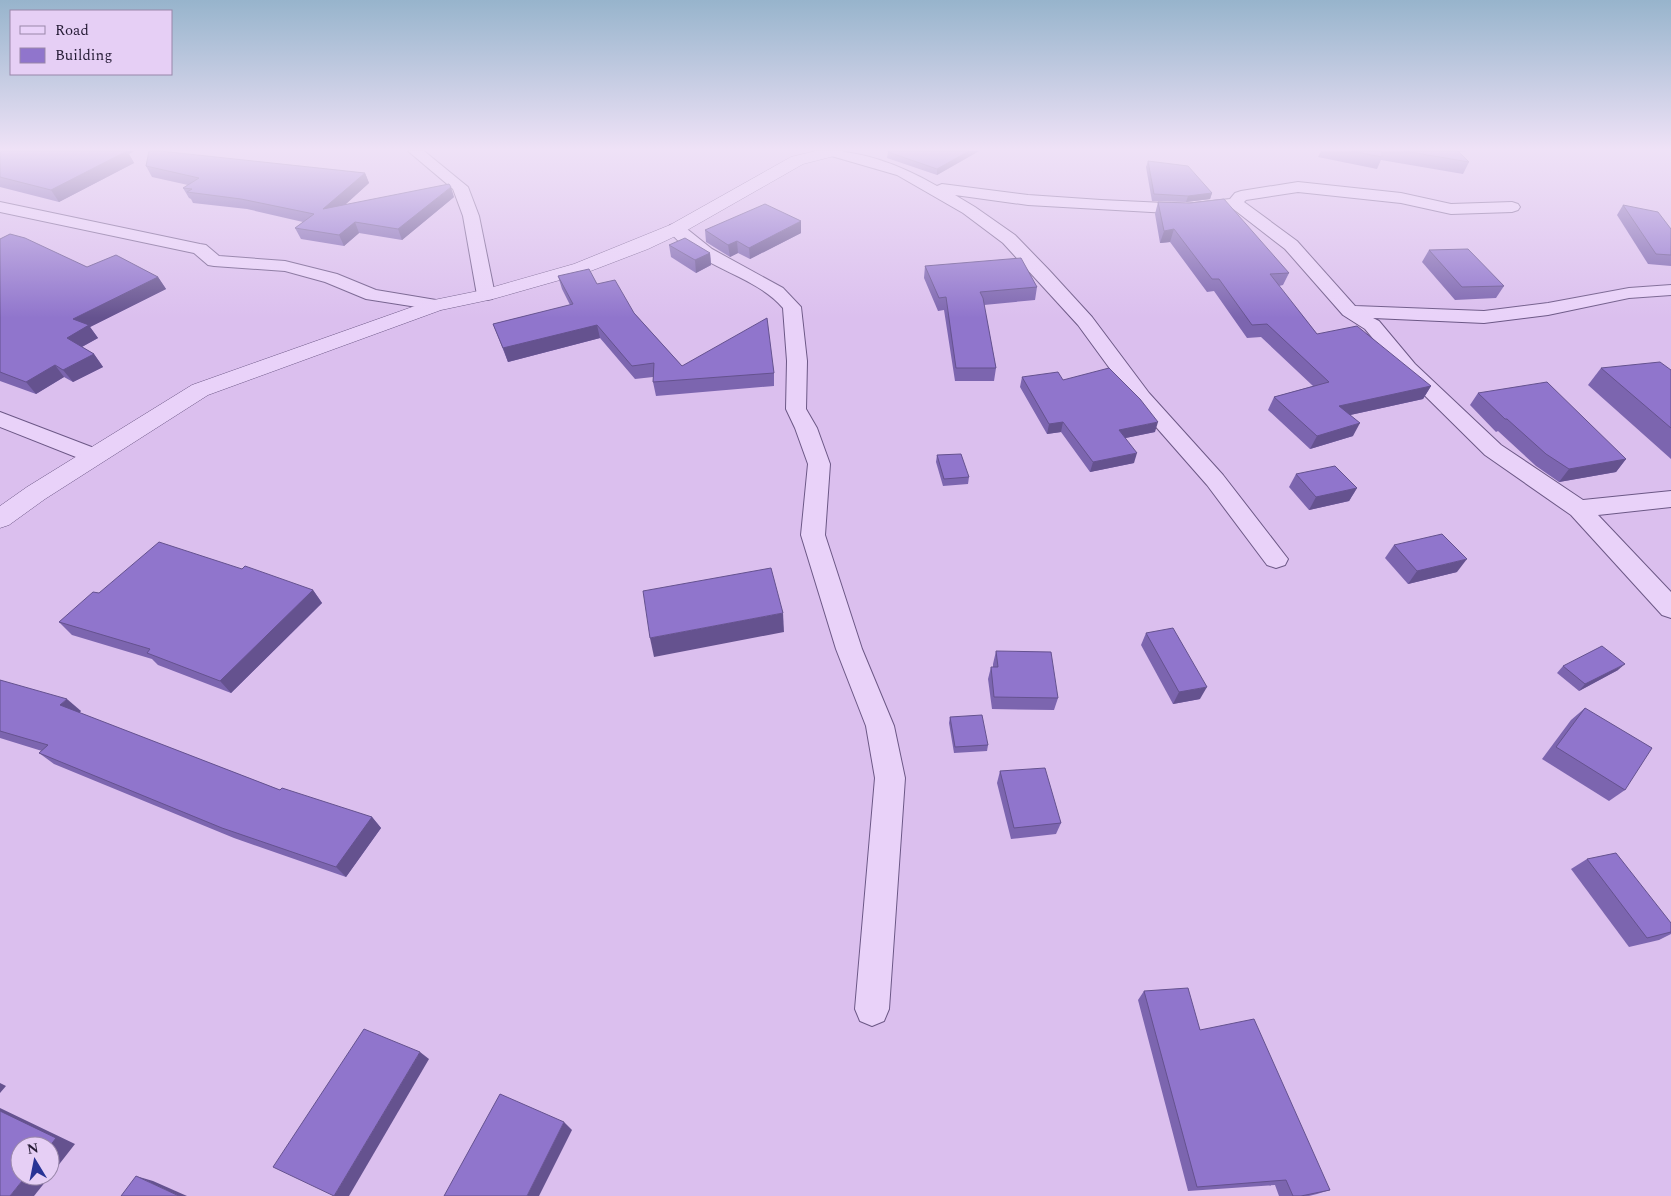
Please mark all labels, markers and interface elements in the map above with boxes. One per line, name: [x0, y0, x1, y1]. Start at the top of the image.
legend: [10, 10, 172, 75]
text: Road: [55, 19, 89, 42]
text: Building: [55, 44, 112, 67]
north arrow: [10, 1136, 60, 1186]
text: N: [25, 1137, 40, 1160]

